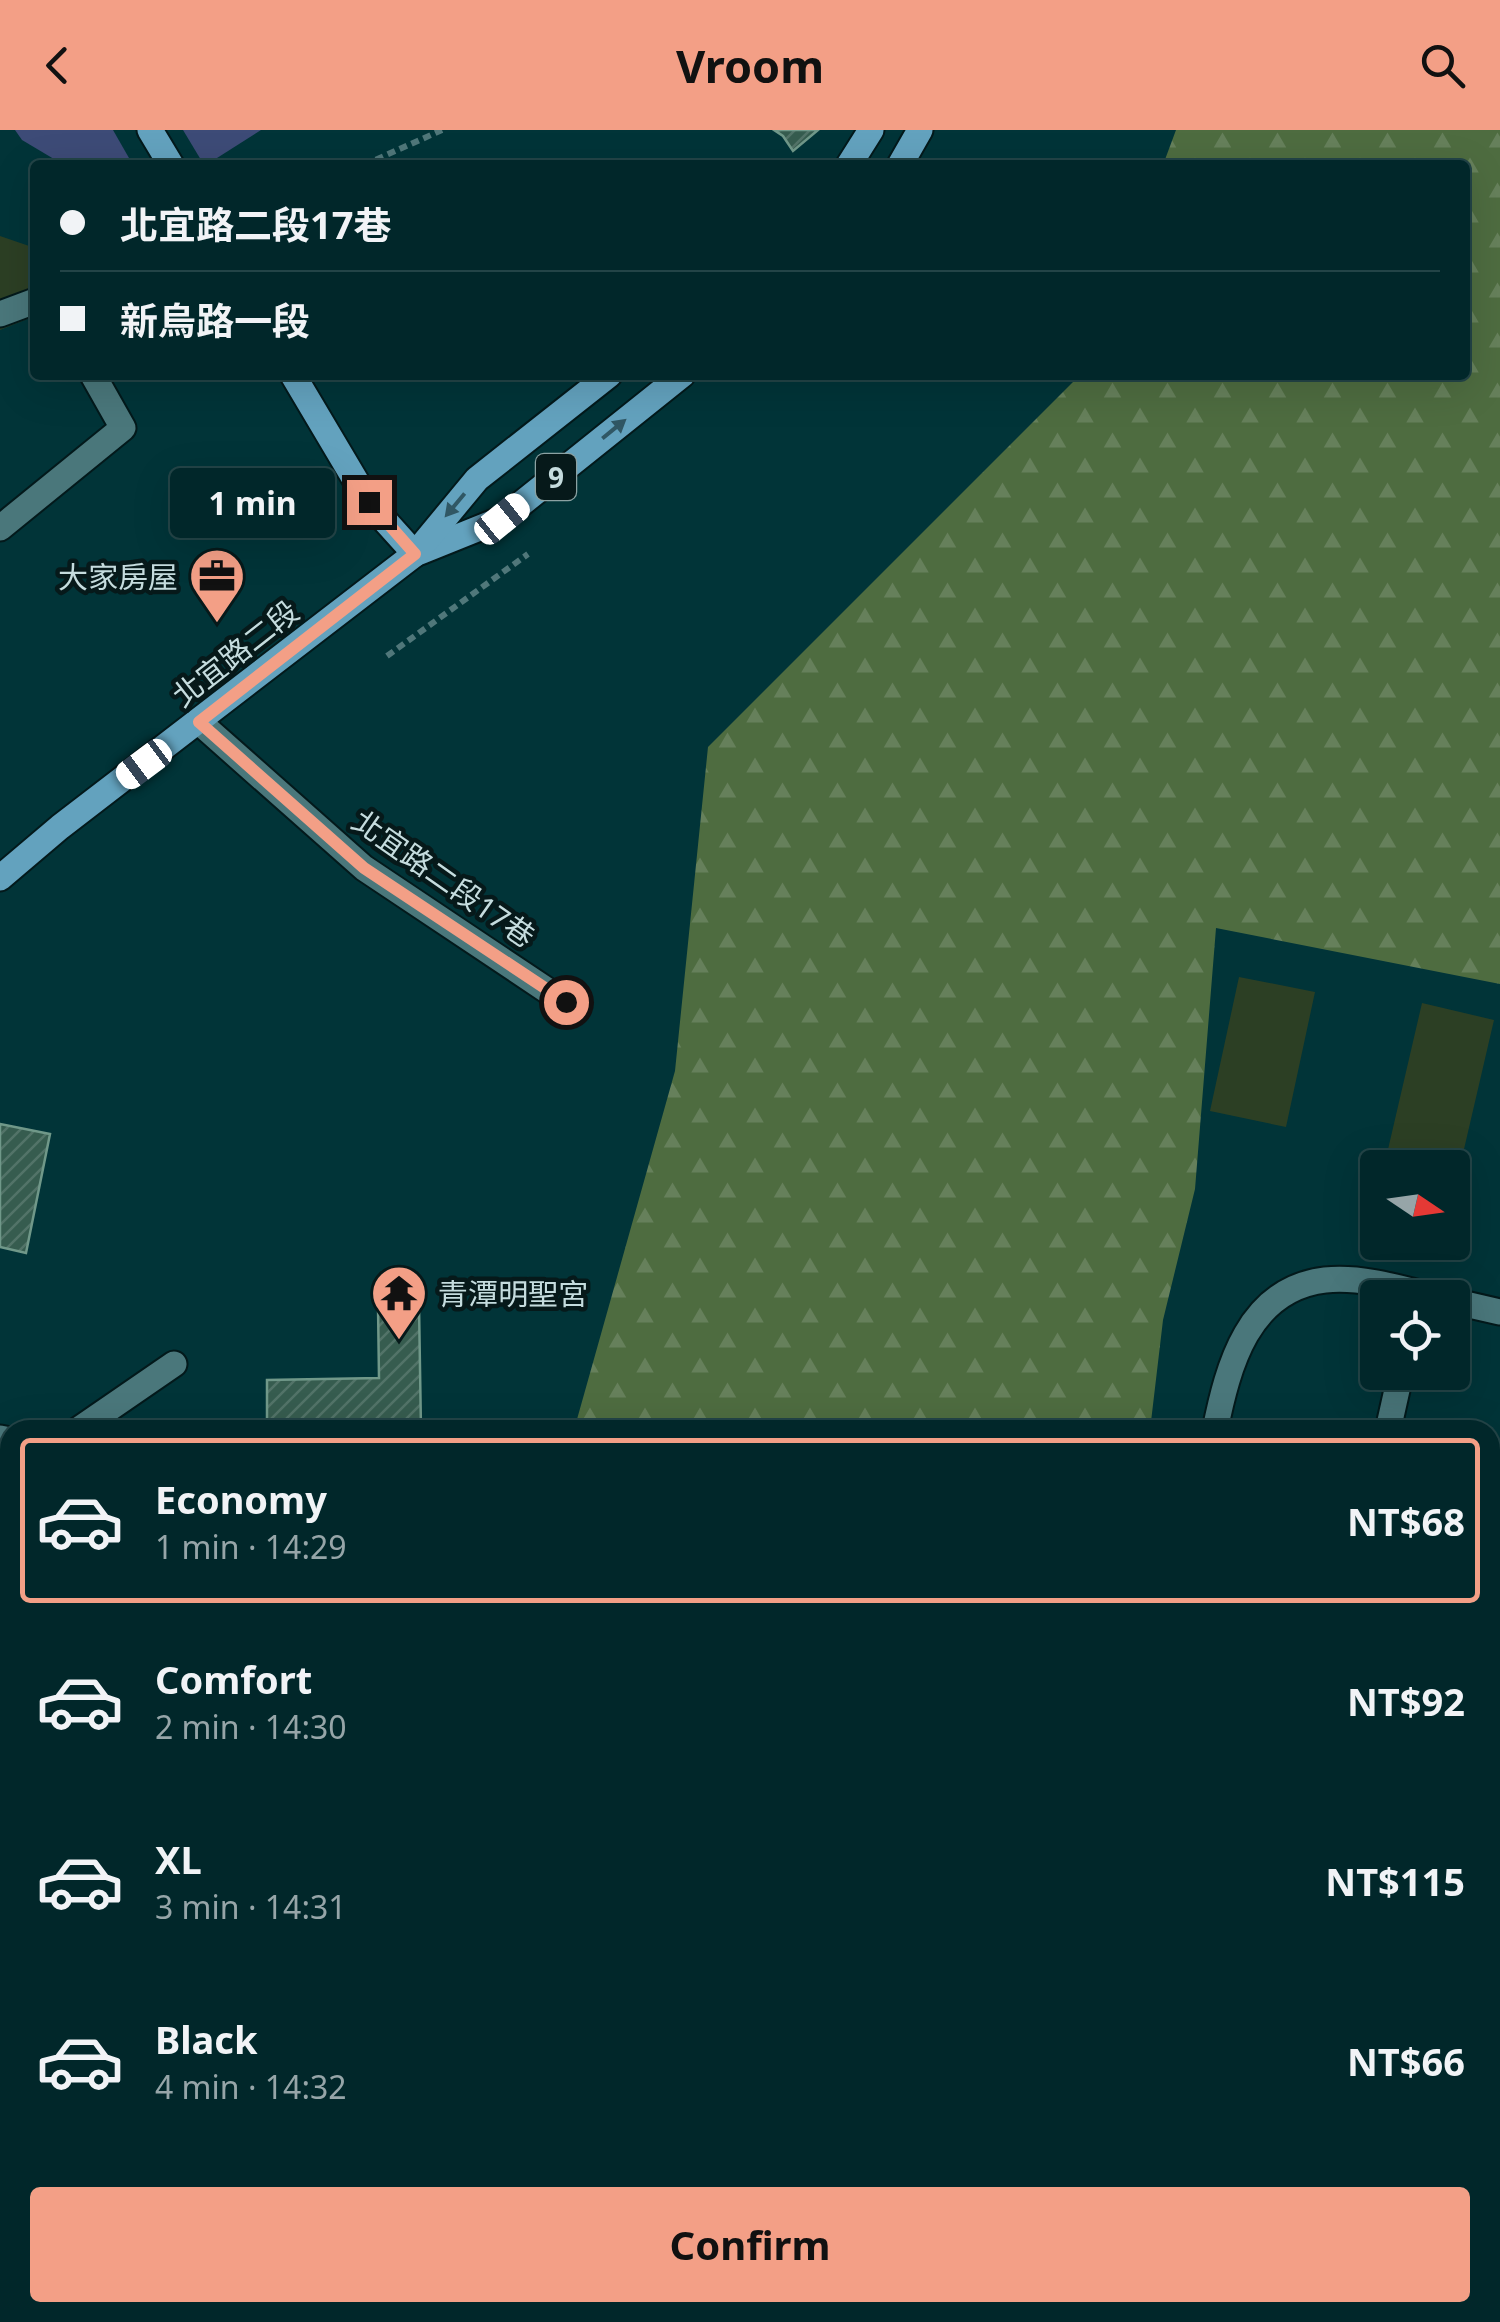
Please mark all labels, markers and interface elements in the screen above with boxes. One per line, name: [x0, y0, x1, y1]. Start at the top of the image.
text: Vroom: [676, 35, 824, 96]
icon: back: [30, 38, 85, 93]
icon: search: [1415, 38, 1470, 93]
text: 北宜路二段17巷: [120, 198, 391, 250]
text: 新烏路一段: [120, 294, 310, 346]
one-way arrow: [601, 419, 627, 440]
road number: 9: [536, 454, 576, 500]
callout: 1 min: [169, 467, 334, 537]
route end: [347, 480, 392, 525]
text: 1 min: [208, 481, 297, 524]
car: [469, 488, 535, 550]
one-way arrow: [445, 493, 466, 518]
office icon: 大家房屋: [187, 546, 247, 625]
place label: 大家房屋: [58, 556, 178, 597]
street label: 北宜路二段: [163, 591, 307, 715]
car: [111, 734, 177, 794]
street label: 北宜路二段17巷: [344, 800, 544, 956]
route start: [544, 980, 589, 1025]
north arrow: [1360, 1150, 1470, 1260]
map controls: [1360, 1150, 1470, 1390]
temple icon: 青潭明聖宮: [369, 1263, 429, 1342]
place label: 青潭明聖宮: [438, 1273, 588, 1314]
button: locate: [1360, 1280, 1470, 1390]
text: Economy: [155, 1473, 327, 1525]
icon: car: [35, 1476, 125, 1566]
text: NT$68: [1347, 1495, 1465, 1547]
text: 1 min · 14:29: [155, 1525, 347, 1568]
text: Comfort: [155, 1653, 312, 1705]
icon: car: [35, 1656, 125, 1746]
text: NT$92: [1347, 1675, 1465, 1727]
text: 2 min · 14:30: [155, 1705, 347, 1748]
text: XL: [155, 1833, 202, 1885]
icon: car: [35, 1836, 125, 1926]
text: NT$115: [1325, 1855, 1465, 1907]
text: 3 min · 14:31: [155, 1885, 347, 1928]
text: Black: [155, 2013, 258, 2065]
icon: car: [35, 2016, 125, 2106]
text: NT$66: [1347, 2035, 1465, 2087]
text: 4 min · 14:32: [155, 2065, 347, 2108]
button: Confirm: [30, 2187, 1470, 2302]

